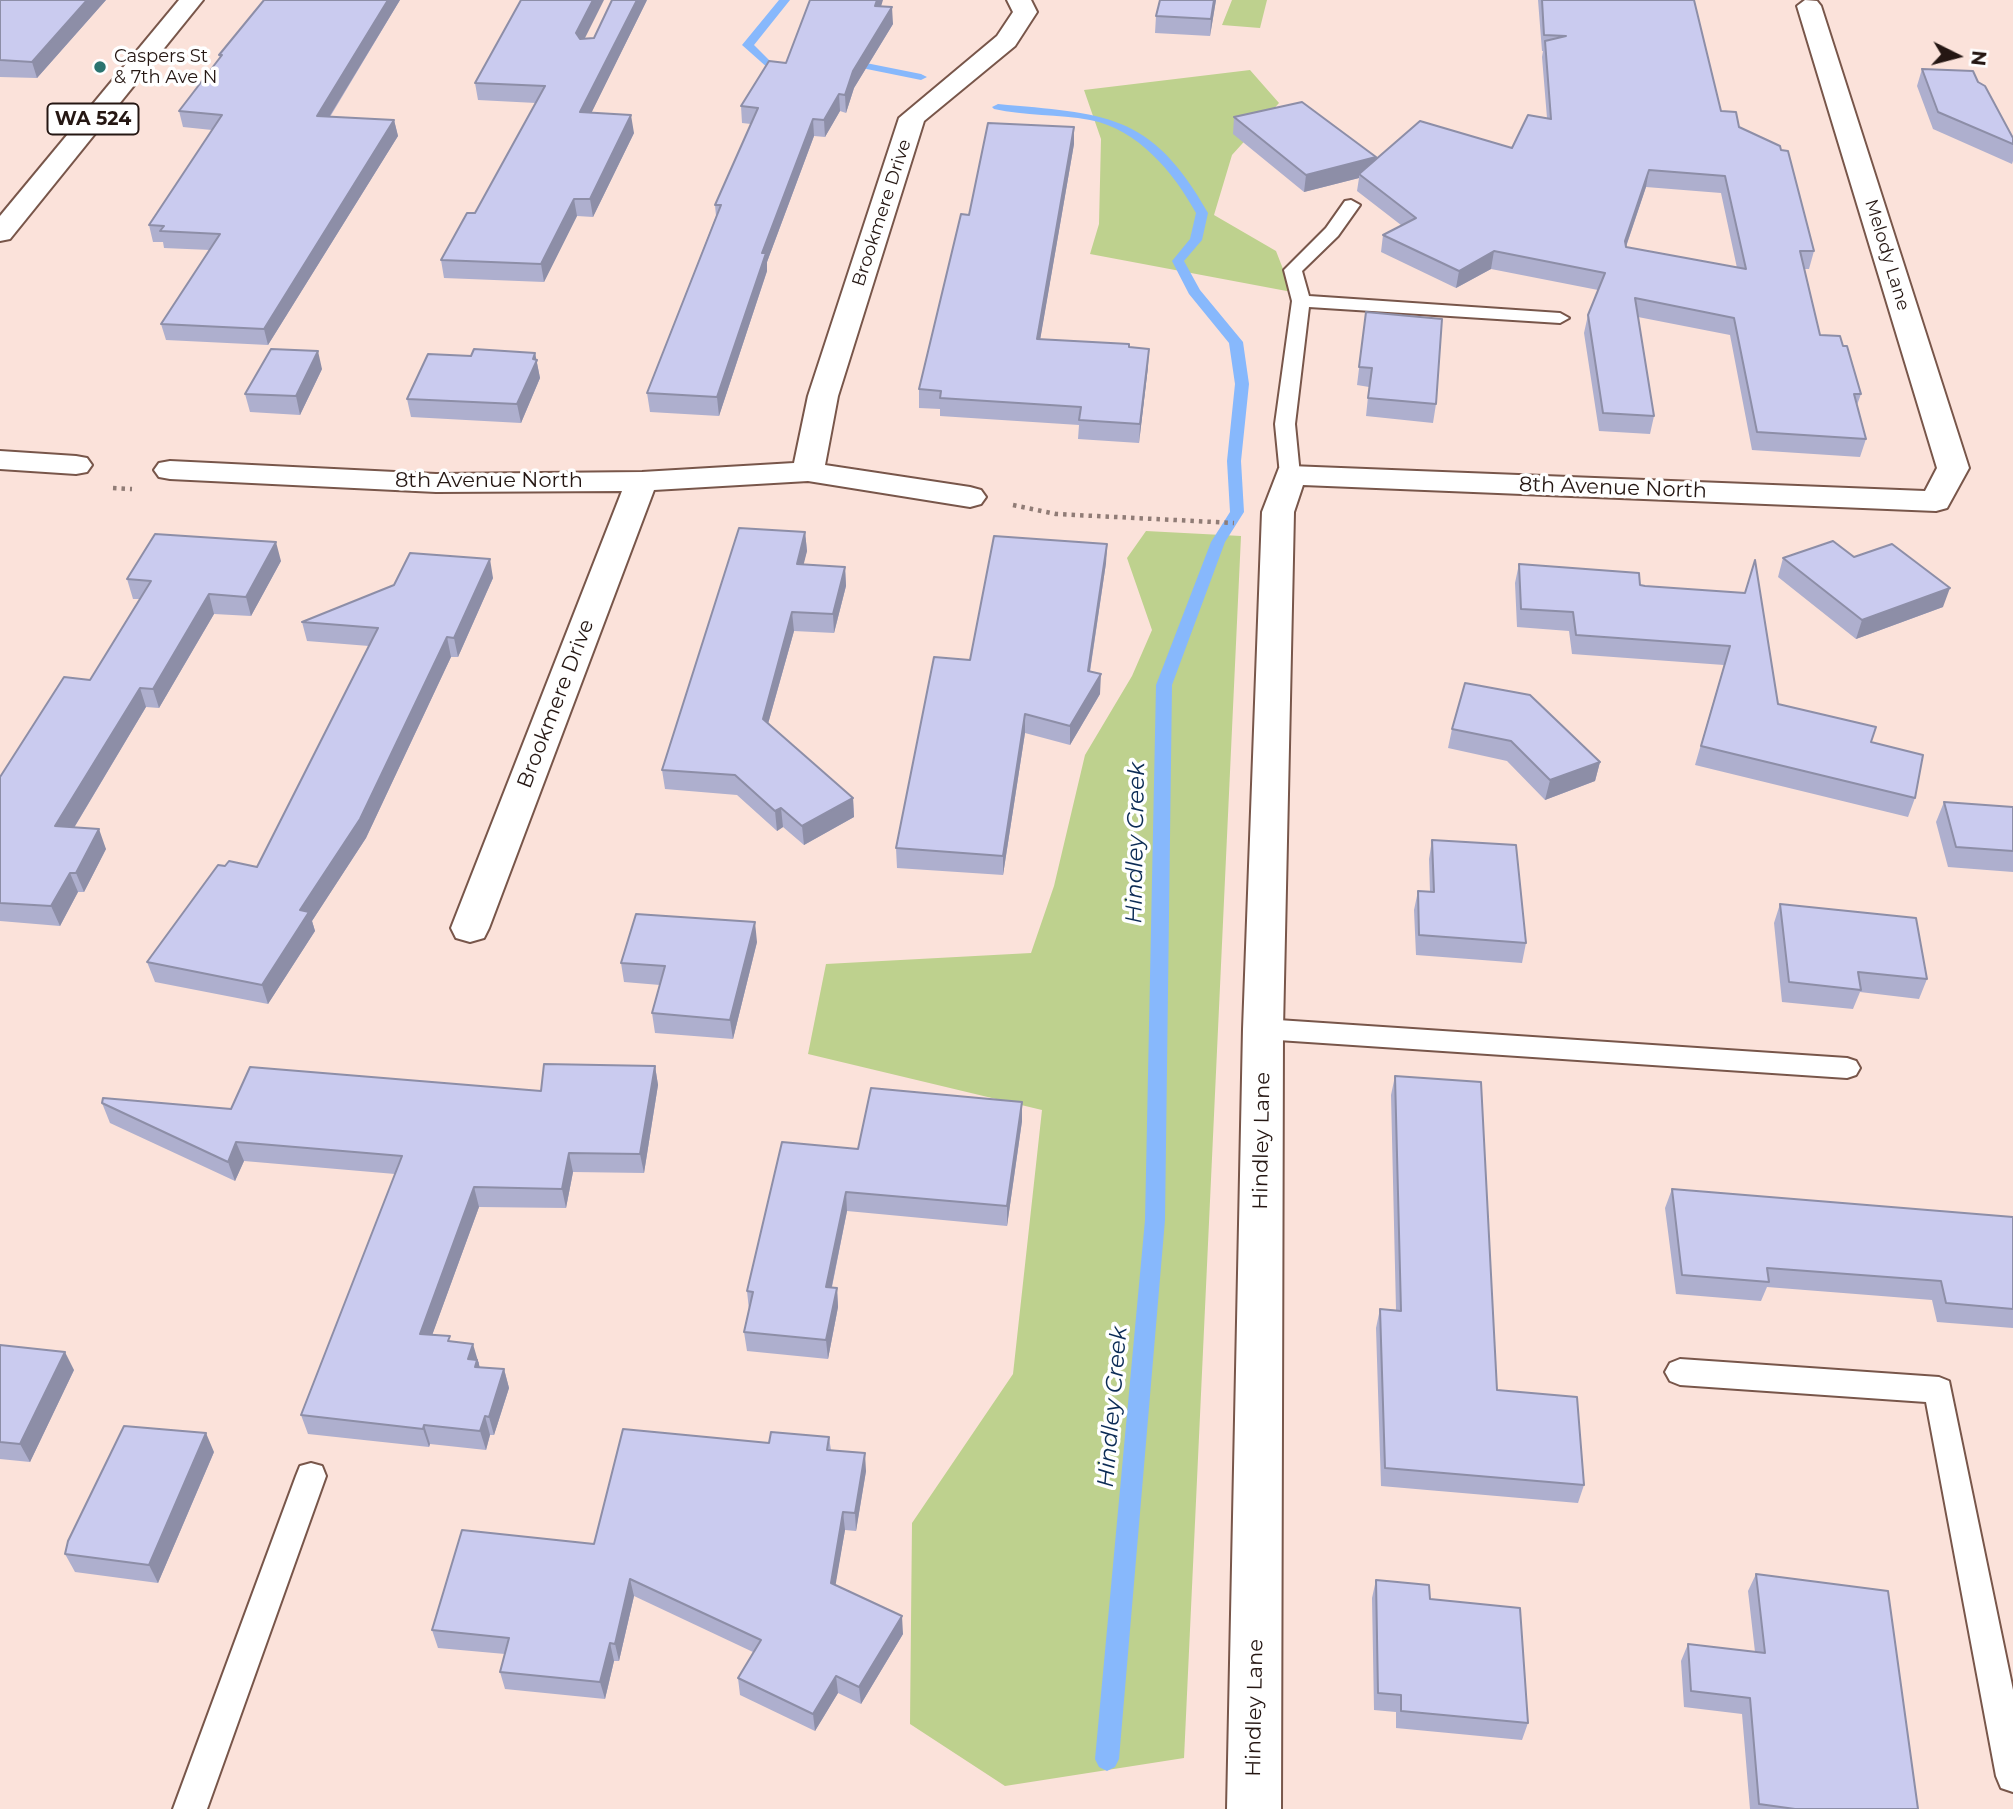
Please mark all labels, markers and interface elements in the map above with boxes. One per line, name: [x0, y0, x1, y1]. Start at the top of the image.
north arrow: [1922, 21, 1992, 91]
place label: Caspers St & 7th Ave N: [114, 46, 217, 88]
text: N: [1966, 49, 1991, 67]
marker: Caspers St & 7th Ave N: [92, 59, 108, 75]
road number: WA 524: [48, 104, 138, 134]
street label: Brookmere Drive: [848, 137, 916, 289]
street label: Melody Lane: [1860, 197, 1914, 313]
street label: 8th Avenue North: [395, 468, 583, 494]
street label: 8th Avenue North: [1519, 472, 1707, 504]
street label: Brookmere Drive: [512, 616, 600, 792]
water label: Hindley Creek: [1121, 762, 1151, 924]
street label: Hindley Lane: [1248, 1072, 1276, 1210]
water label: Hindley Creek: [1092, 1325, 1134, 1489]
street label: Hindley Lane: [1241, 1639, 1269, 1777]

